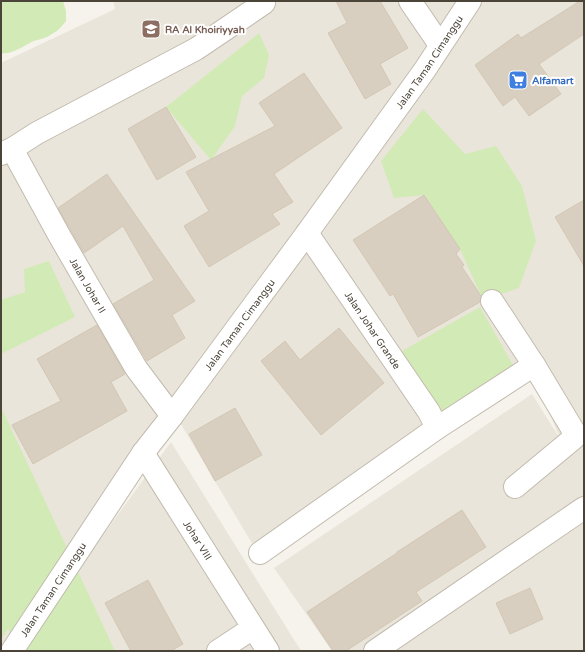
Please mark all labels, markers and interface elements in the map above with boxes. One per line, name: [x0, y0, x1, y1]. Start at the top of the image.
street label: Jalan Taman Cimanggu: [394, 13, 466, 112]
school or university icon: RA Al Khoiriyyah: [140, 18, 162, 40]
place label: RA Al Khoiriyyah: [165, 24, 245, 36]
supermarket icon: Alfamart: [507, 69, 529, 91]
place label: Alfamart: [532, 75, 574, 87]
street label: Jalan Johar II: [67, 256, 108, 315]
street label: Jalan Taman Cimanggu: [203, 277, 278, 373]
street label: Jalan Johar Grande: [342, 289, 403, 372]
street label: Johar VIII: [180, 519, 214, 563]
street label: Jalan Taman Cimanggu: [18, 540, 89, 639]

